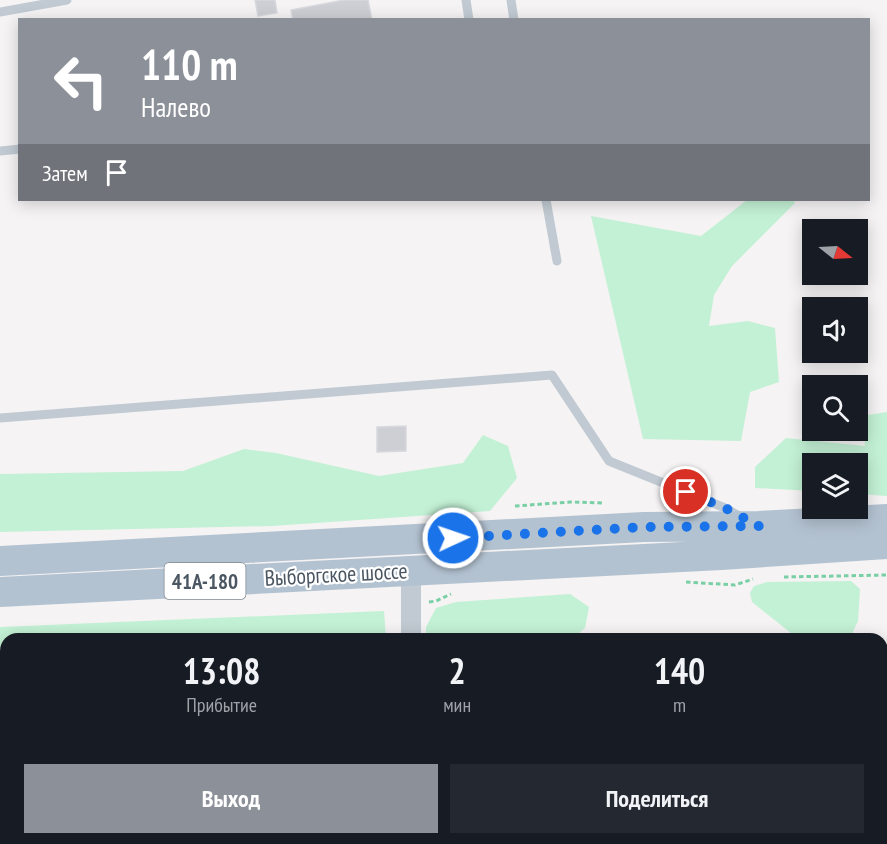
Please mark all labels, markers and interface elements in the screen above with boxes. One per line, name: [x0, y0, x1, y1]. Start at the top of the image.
text: 110 m: [141, 37, 238, 92]
icon: left: [42, 42, 120, 120]
text: Налево: [141, 90, 211, 124]
icon: arrive: [100, 156, 133, 189]
text: Затем: [42, 159, 88, 187]
north arrow: [802, 219, 868, 285]
map controls: [802, 219, 868, 519]
button: sound: [802, 297, 868, 363]
button: search: [802, 375, 868, 441]
button: layers: [802, 453, 868, 519]
pin: [660, 466, 711, 517]
icon: arrive: [669, 475, 702, 508]
position arrow: [421, 506, 485, 570]
street label: Выборгское шоссе: [264, 556, 408, 592]
road number: 41А-180: [164, 563, 246, 599]
text: 13:08: [183, 647, 261, 694]
text: 2: [449, 647, 466, 694]
text: 140: [654, 647, 705, 694]
text: Прибытие: [186, 692, 257, 718]
text: мин: [443, 692, 471, 718]
text: m: [673, 692, 686, 718]
button: Выход: [24, 764, 438, 833]
button: Поделиться: [450, 764, 864, 833]

